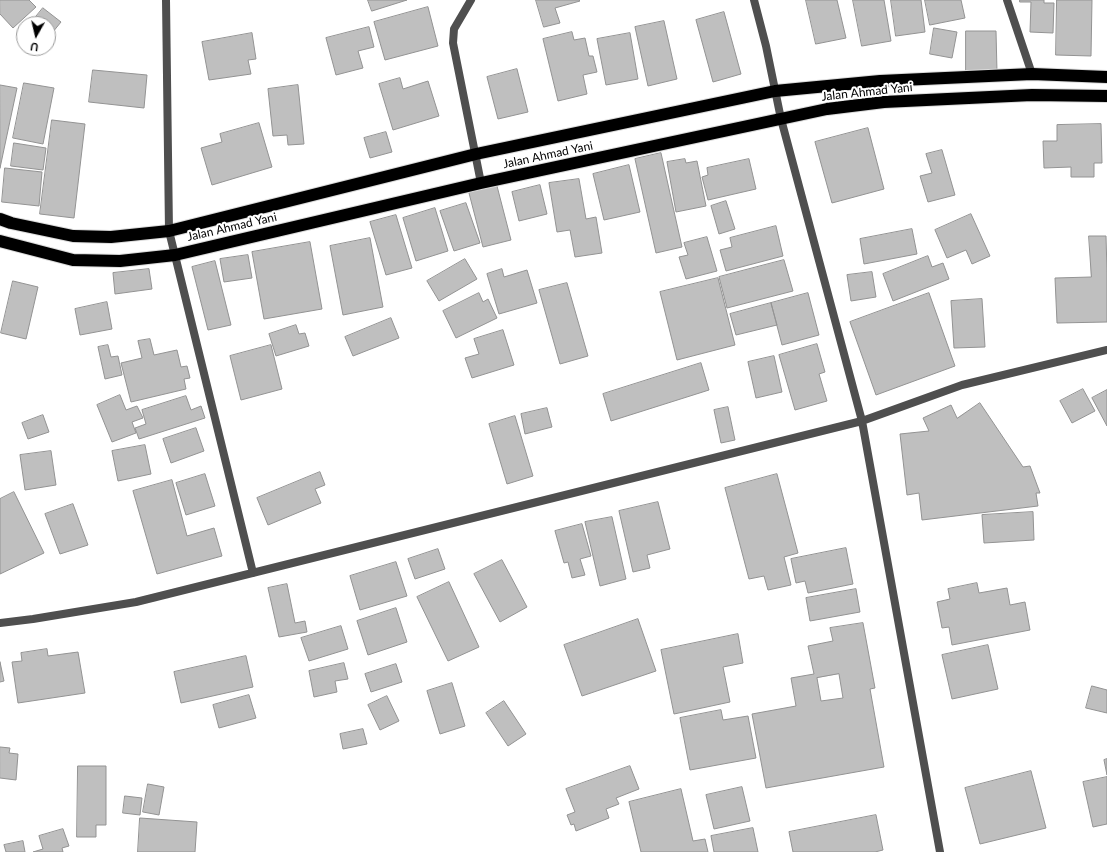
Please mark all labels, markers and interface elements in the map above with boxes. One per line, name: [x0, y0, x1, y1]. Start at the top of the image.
north arrow: [16, 16, 56, 56]
text: U: [29, 40, 39, 54]
street label: Jalan Ahmad Yani: [821, 80, 913, 104]
street label: Jalan Ahmad Yani: [502, 138, 594, 172]
street label: Jalan Ahmad Yani: [186, 210, 278, 244]

